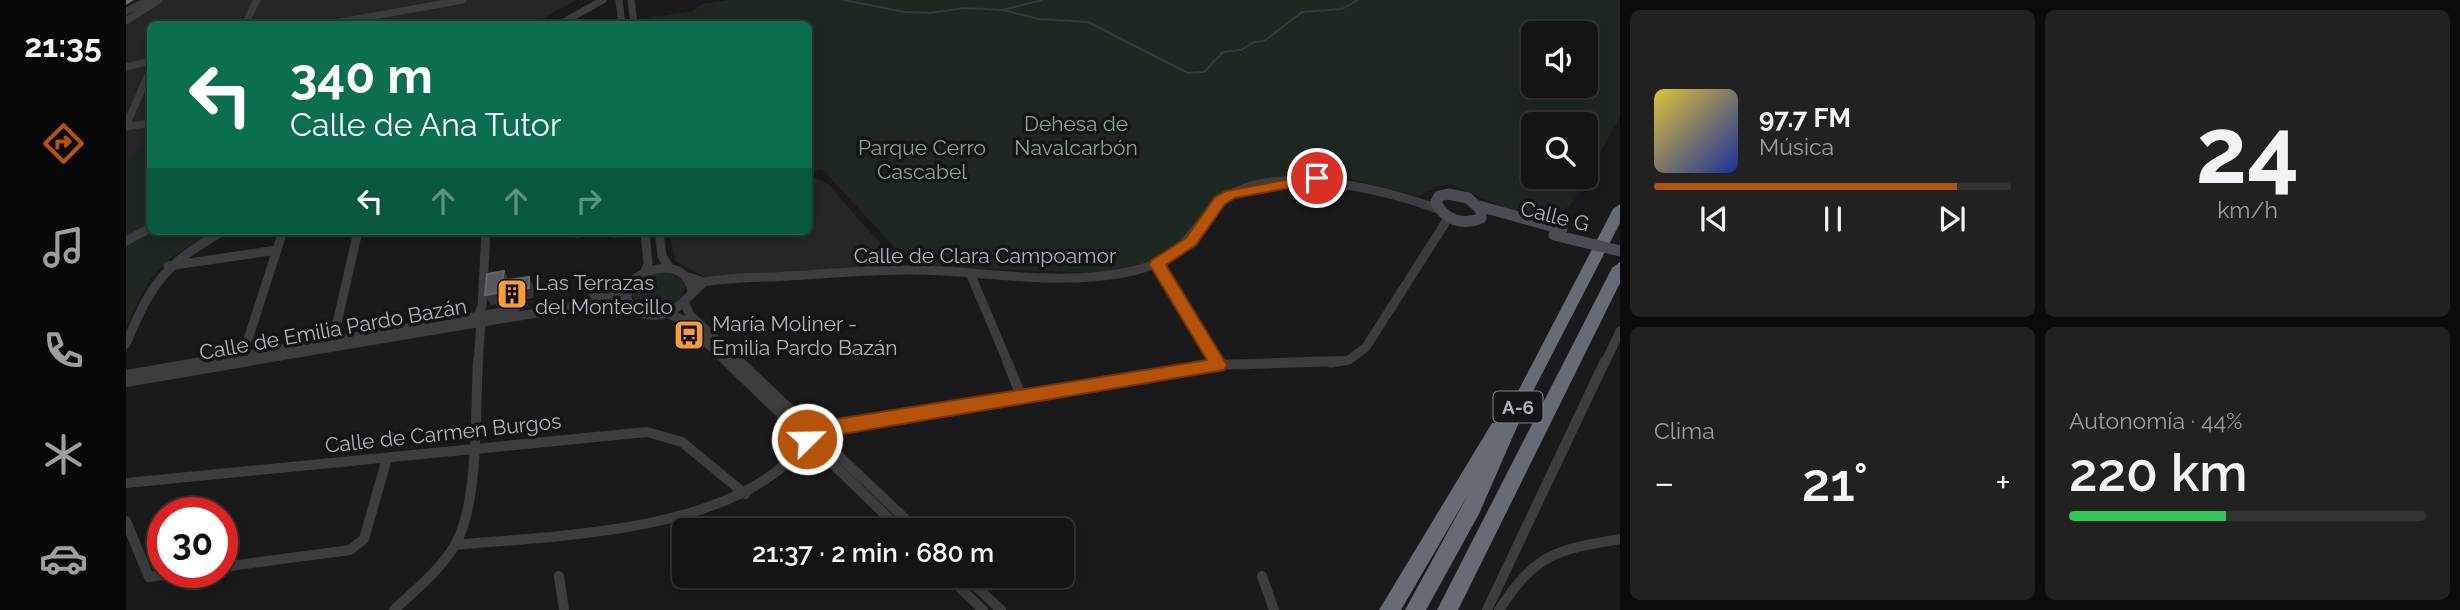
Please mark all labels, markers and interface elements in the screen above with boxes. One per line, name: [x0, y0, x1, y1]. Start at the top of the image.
map controls: [1521, 21, 1598, 189]
button: sound: [1521, 21, 1598, 98]
text: 21:35: [24, 27, 102, 64]
text: 340 m: [290, 47, 433, 104]
icon: left: [175, 49, 266, 140]
text: 24: [2196, 97, 2299, 204]
text: 97.7 FM: [1759, 103, 1851, 133]
text: Calle de Ana Tutor: [290, 106, 561, 143]
park label: Dehesa de Navalcarbón: [1014, 111, 1138, 160]
button: search: [1521, 112, 1598, 189]
icon: directions: [39, 119, 88, 168]
text: Música: [1759, 133, 1834, 160]
park label: Parque Cerro Cascabel: [858, 135, 986, 184]
pin: [1287, 148, 1347, 208]
icon: arrive: [1298, 159, 1336, 197]
icon: left: [351, 182, 389, 220]
icon: ahead: [424, 182, 462, 220]
icon: ahead: [497, 182, 535, 220]
icon: right: [570, 182, 608, 220]
street label: Calle G: [1518, 195, 1592, 237]
text: km/h: [2217, 196, 2278, 223]
icon: previous: [1695, 200, 1733, 238]
icon: pause: [1814, 200, 1852, 238]
icon: next: [1933, 200, 1971, 238]
icon: music: [39, 223, 88, 272]
street label: Calle de Clara Campoamor: [854, 243, 1117, 268]
place label: Las Terrazas del Montecillo: [535, 270, 673, 319]
building icon: Las Terrazas del Montecillo: [495, 277, 529, 311]
street label: Calle de Emilia Pardo Bazán: [197, 293, 469, 365]
place label: María Moliner - Emilia Pardo Bazán: [712, 311, 897, 360]
bus stop icon: María Moliner - Emilia Pardo Bazán: [672, 318, 706, 352]
icon: phone: [39, 326, 88, 375]
road number: A-6: [1494, 392, 1542, 422]
position arrow: [770, 402, 844, 476]
text: Autonomía · 44%: [2069, 407, 2243, 434]
street label: Calle de Carmen Burgos: [324, 408, 562, 458]
text: Clima: [1654, 417, 1715, 444]
icon: climate: [39, 430, 88, 479]
text: 220 km: [2069, 442, 2248, 503]
text: 21°: [1802, 452, 1868, 513]
text: −: [1654, 460, 1674, 505]
text: +: [1995, 460, 2011, 505]
speed limit sign: 30: [147, 497, 238, 588]
icon: car: [39, 534, 88, 583]
text: 21:37 · 2 min · 680 m: [752, 538, 994, 568]

